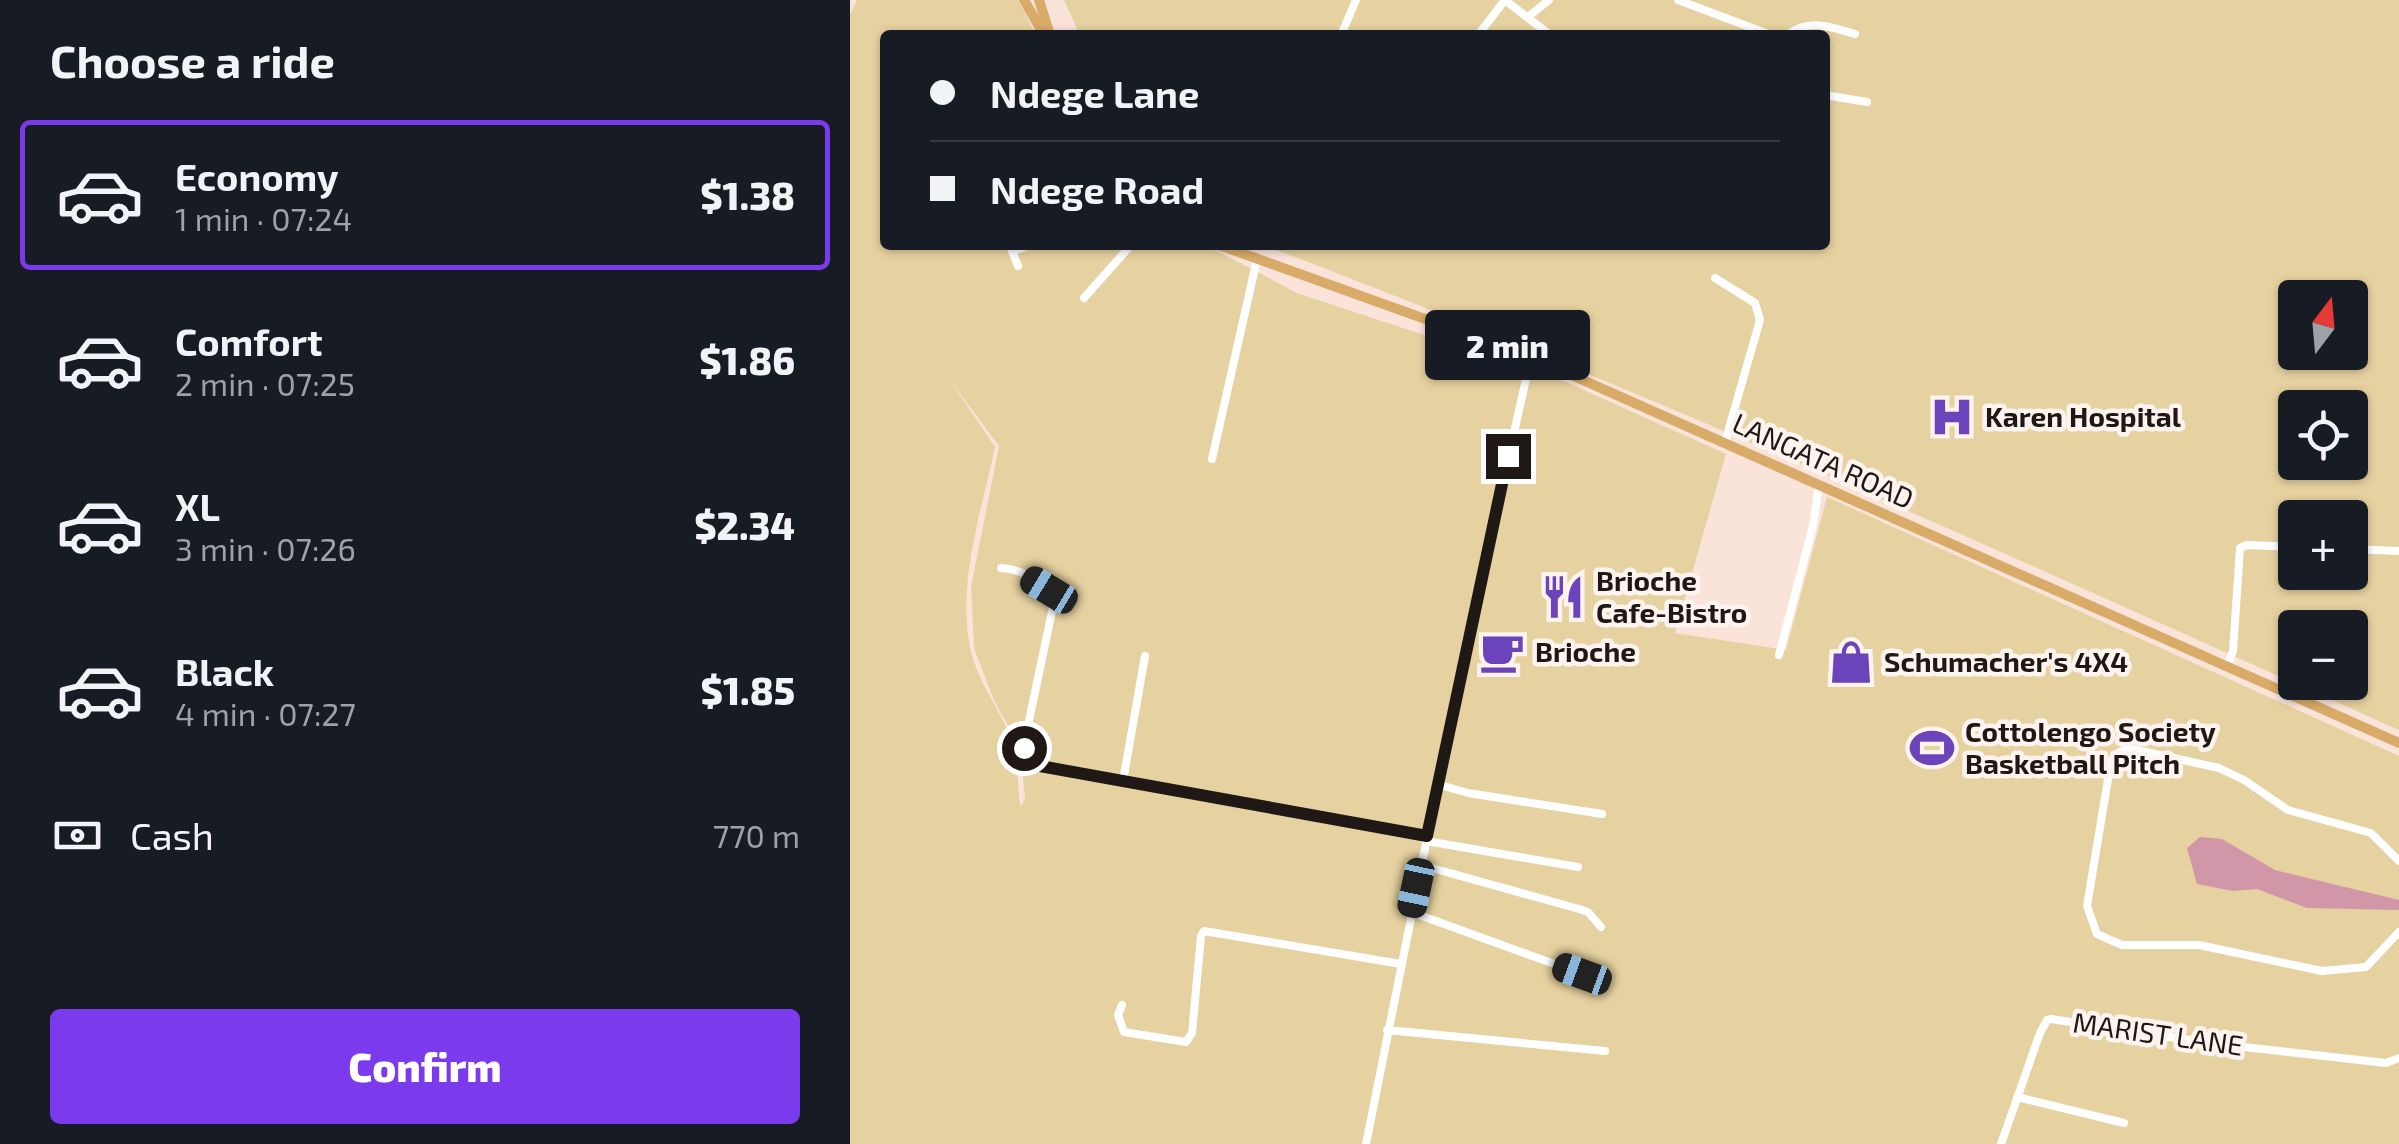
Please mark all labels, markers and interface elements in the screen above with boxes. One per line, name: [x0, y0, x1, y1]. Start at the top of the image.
text: Choose a ride: [50, 33, 335, 87]
text: Ndege Lane: [990, 70, 1199, 116]
icon: car: [55, 150, 145, 240]
text: Economy: [175, 153, 339, 199]
text: Ndege Road: [990, 166, 1204, 212]
text: $1.38: [700, 172, 795, 218]
text: 1 min · 07:24: [175, 199, 352, 237]
north arrow: [2278, 280, 2368, 370]
map controls: [2278, 280, 2368, 700]
callout: 2 min: [1426, 311, 1590, 381]
icon: car: [55, 315, 145, 405]
text: Comfort: [175, 318, 323, 364]
text: 2 min: [1466, 326, 1549, 364]
text: $1.86: [699, 337, 795, 383]
text: 2 min · 07:25: [175, 364, 355, 402]
button: locate: [2278, 390, 2368, 480]
hospital icon: Karen Hospital: [1928, 393, 1976, 441]
place label: Karen Hospital: [1985, 399, 2182, 433]
street label: LANGATA ROAD: [1728, 405, 1919, 515]
route end: [1486, 434, 1531, 479]
icon: car: [55, 480, 145, 570]
text: XL: [175, 483, 220, 529]
button: +: [2278, 500, 2368, 590]
text: $2.34: [694, 502, 795, 548]
text: 3 min · 07:26: [175, 529, 356, 567]
car: [1016, 562, 1082, 618]
place label: Brioche Cafe-Bistro: [1596, 563, 1747, 629]
restaurant icon: Brioche Cafe-Bistro: [1539, 573, 1587, 621]
button: −: [2278, 610, 2368, 700]
cafe icon: Brioche: [1478, 628, 1526, 676]
place label: Brioche: [1535, 634, 1636, 668]
shop icon: Schumacher's 4X4: [1827, 638, 1875, 686]
place label: Schumacher's 4X4: [1884, 644, 2128, 678]
icon: car: [55, 645, 145, 735]
text: Black: [175, 648, 274, 694]
text: $1.85: [701, 667, 795, 713]
text: 4 min · 07:27: [175, 694, 356, 732]
place label: Cottolengo Society Basketball Pitch: [1965, 714, 2216, 780]
sports icon: Cottolengo Society Basketball Pitch: [1908, 724, 1956, 772]
route start: [1002, 726, 1047, 771]
icon: cash: [50, 808, 105, 863]
text: Cash: [130, 812, 214, 858]
text: 770 m: [713, 816, 800, 854]
car: [1395, 856, 1437, 920]
car: [1549, 950, 1615, 998]
street label: MARIST LANE: [2071, 1004, 2245, 1062]
button: Confirm: [50, 1009, 800, 1124]

